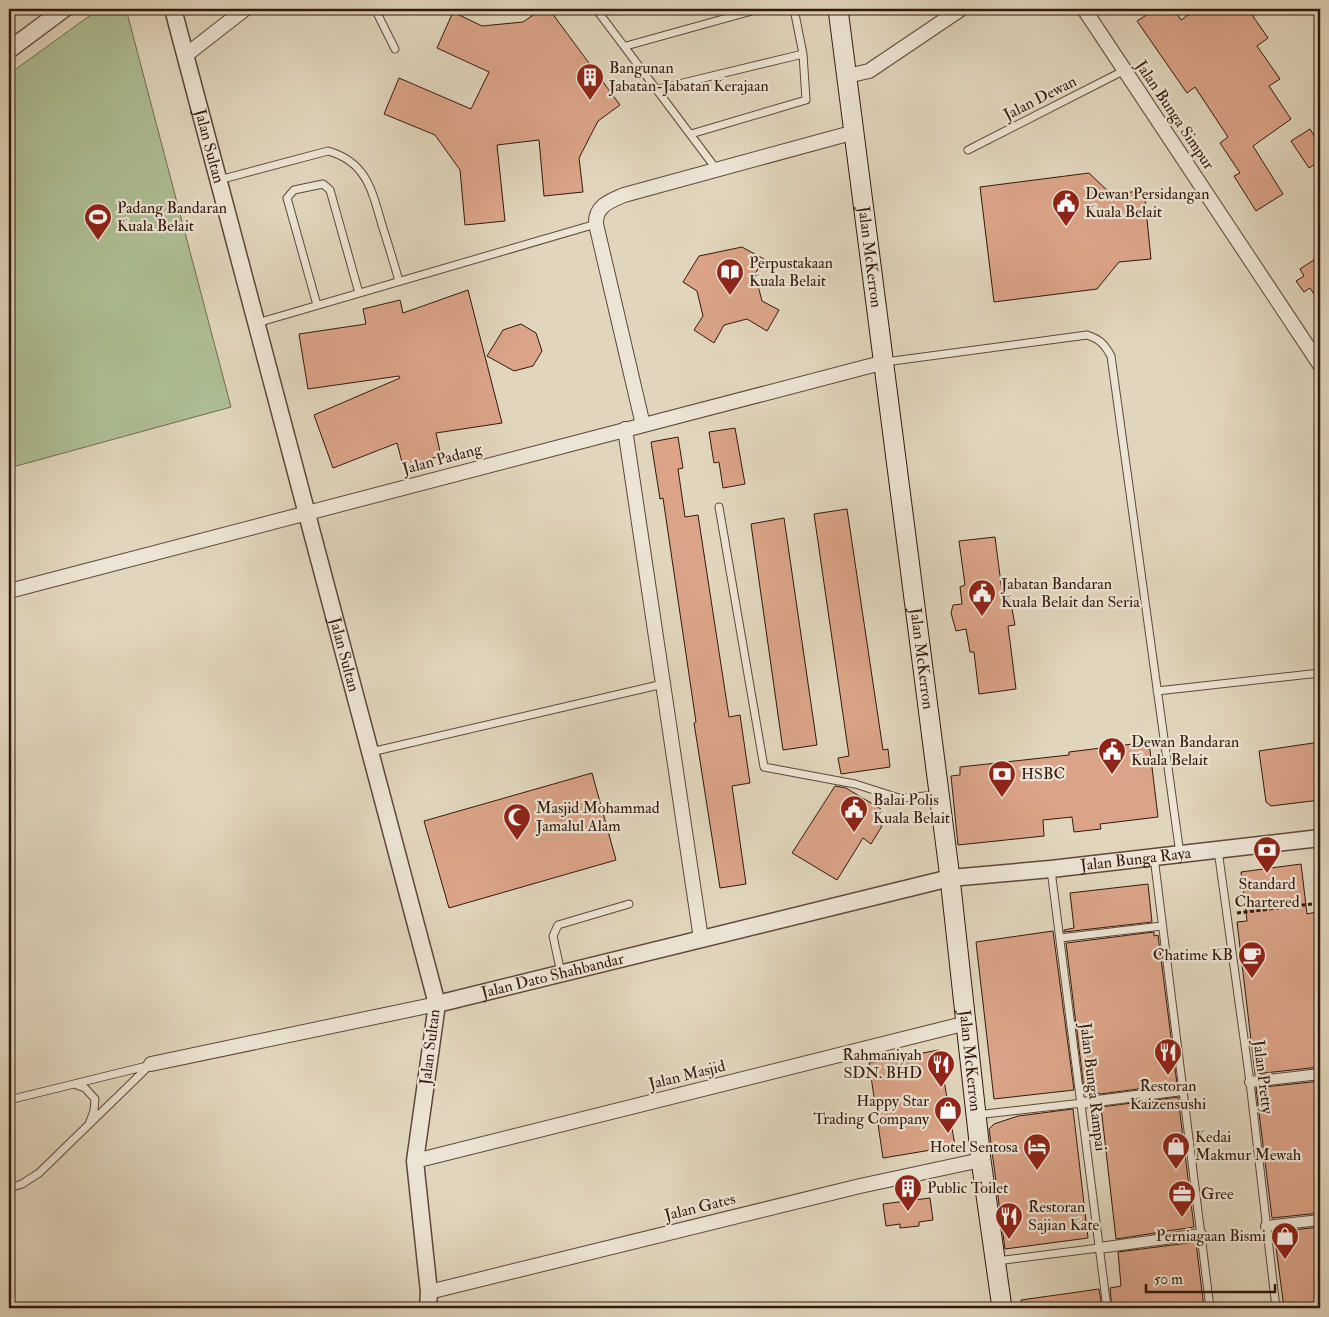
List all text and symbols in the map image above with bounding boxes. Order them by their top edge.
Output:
street label: Jalan Bunga Simpur [1130,56,1219,174]
place label: Bangunan Jabatan-Jabatan Kerajaan [608,58,769,97]
building icon: Bangunan Jabatan-Jabatan Kerajaan [575,62,605,101]
street label: Jalan Dewan [999,71,1080,126]
street label: Jalan Sultan [189,106,229,186]
place label: Dewan Persidangan Kuala Belait [1085,184,1209,222]
public building icon: Dewan Persidangan Kuala Belait [1051,188,1081,227]
place label: Padang Bandaran Kuala Belait [117,198,227,236]
sports icon: Padang Bandaran Kuala Belait [83,202,113,241]
street label: Jalan McKerron [852,204,886,309]
place label: Perpustakaan Kuala Belait [749,253,833,291]
library icon: Perpustakaan Kuala Belait [715,257,745,296]
street label: Jalan Padang [399,439,485,480]
place label: Jabatan Bandaran Kuala Belait dan Seria [1000,574,1140,612]
public building icon: Jabatan Bandaran Kuala Belait dan Seria [967,578,997,617]
street label: Jalan McKerron [904,606,938,711]
street label: Jalan Sultan [324,614,364,694]
place label: Dewan Bandaran Kuala Belait [1131,732,1239,770]
public building icon: Dewan Bandaran Kuala Belait [1097,736,1127,775]
bank icon: HSBC [987,759,1017,798]
place label: HSBC [1021,764,1065,784]
place label: Balai Polis Kuala Belait [873,790,950,828]
public building icon: Balai Polis Kuala Belait [839,794,869,833]
place label: Masjid Mohammad Jamalul Alam [535,798,660,837]
mosque icon: Masjid Mohammad Jamalul Alam [502,802,532,841]
bank icon: Standard Chartered [1252,835,1282,874]
street label: Jalan Bunga Raya [1078,843,1193,877]
place label: Standard Chartered [1235,874,1300,912]
cafe icon: Chatime KB [1237,940,1267,979]
place label: Chatime KB [1153,945,1233,965]
street label: Jalan Dato Shahbandar [478,948,626,1004]
street label: Jalan Sultan [415,1008,446,1087]
street label: Jalan McKerron [953,1008,986,1113]
street label: Jalan Bunga Rampai [1074,1021,1111,1152]
restaurant icon: Restoran Kaizensushi [1153,1037,1183,1076]
street label: Jalan Pretty [1247,1038,1278,1116]
place label: Rahmaniyah SDN. BHD [842,1045,923,1083]
restaurant icon: Rahmaniyah SDN. BHD [926,1049,956,1088]
street label: Jalan Masjid [646,1056,728,1095]
place label: Restoran Kaizensushi [1130,1076,1206,1114]
place label: Happy Star Trading Company [813,1091,930,1130]
shop icon: Happy Star Trading Company [933,1095,963,1134]
place label: Kedai Makmur Mewah [1195,1127,1302,1165]
shop icon: Kedai Makmur Mewah [1161,1131,1191,1170]
hotel icon: Hotel Sentosa [1022,1132,1052,1171]
place label: Hotel Sentosa [929,1137,1018,1157]
building icon: Public Toilet [893,1173,923,1212]
place label: Public Toilet [927,1178,1008,1198]
office icon: Gree [1167,1179,1197,1218]
place label: Gree [1201,1184,1234,1204]
street label: Jalan Gates [661,1189,738,1227]
place label: Restoran Sajian Kate [1028,1197,1100,1235]
restaurant icon: Restoran Sajian Kate [994,1201,1024,1240]
shop icon: Perniagaan Bismi [1270,1221,1300,1260]
place label: Perniagaan Bismi [1156,1226,1266,1246]
scale bar [1146,1262,1275,1294]
text: 50 m [1154,1270,1183,1289]

